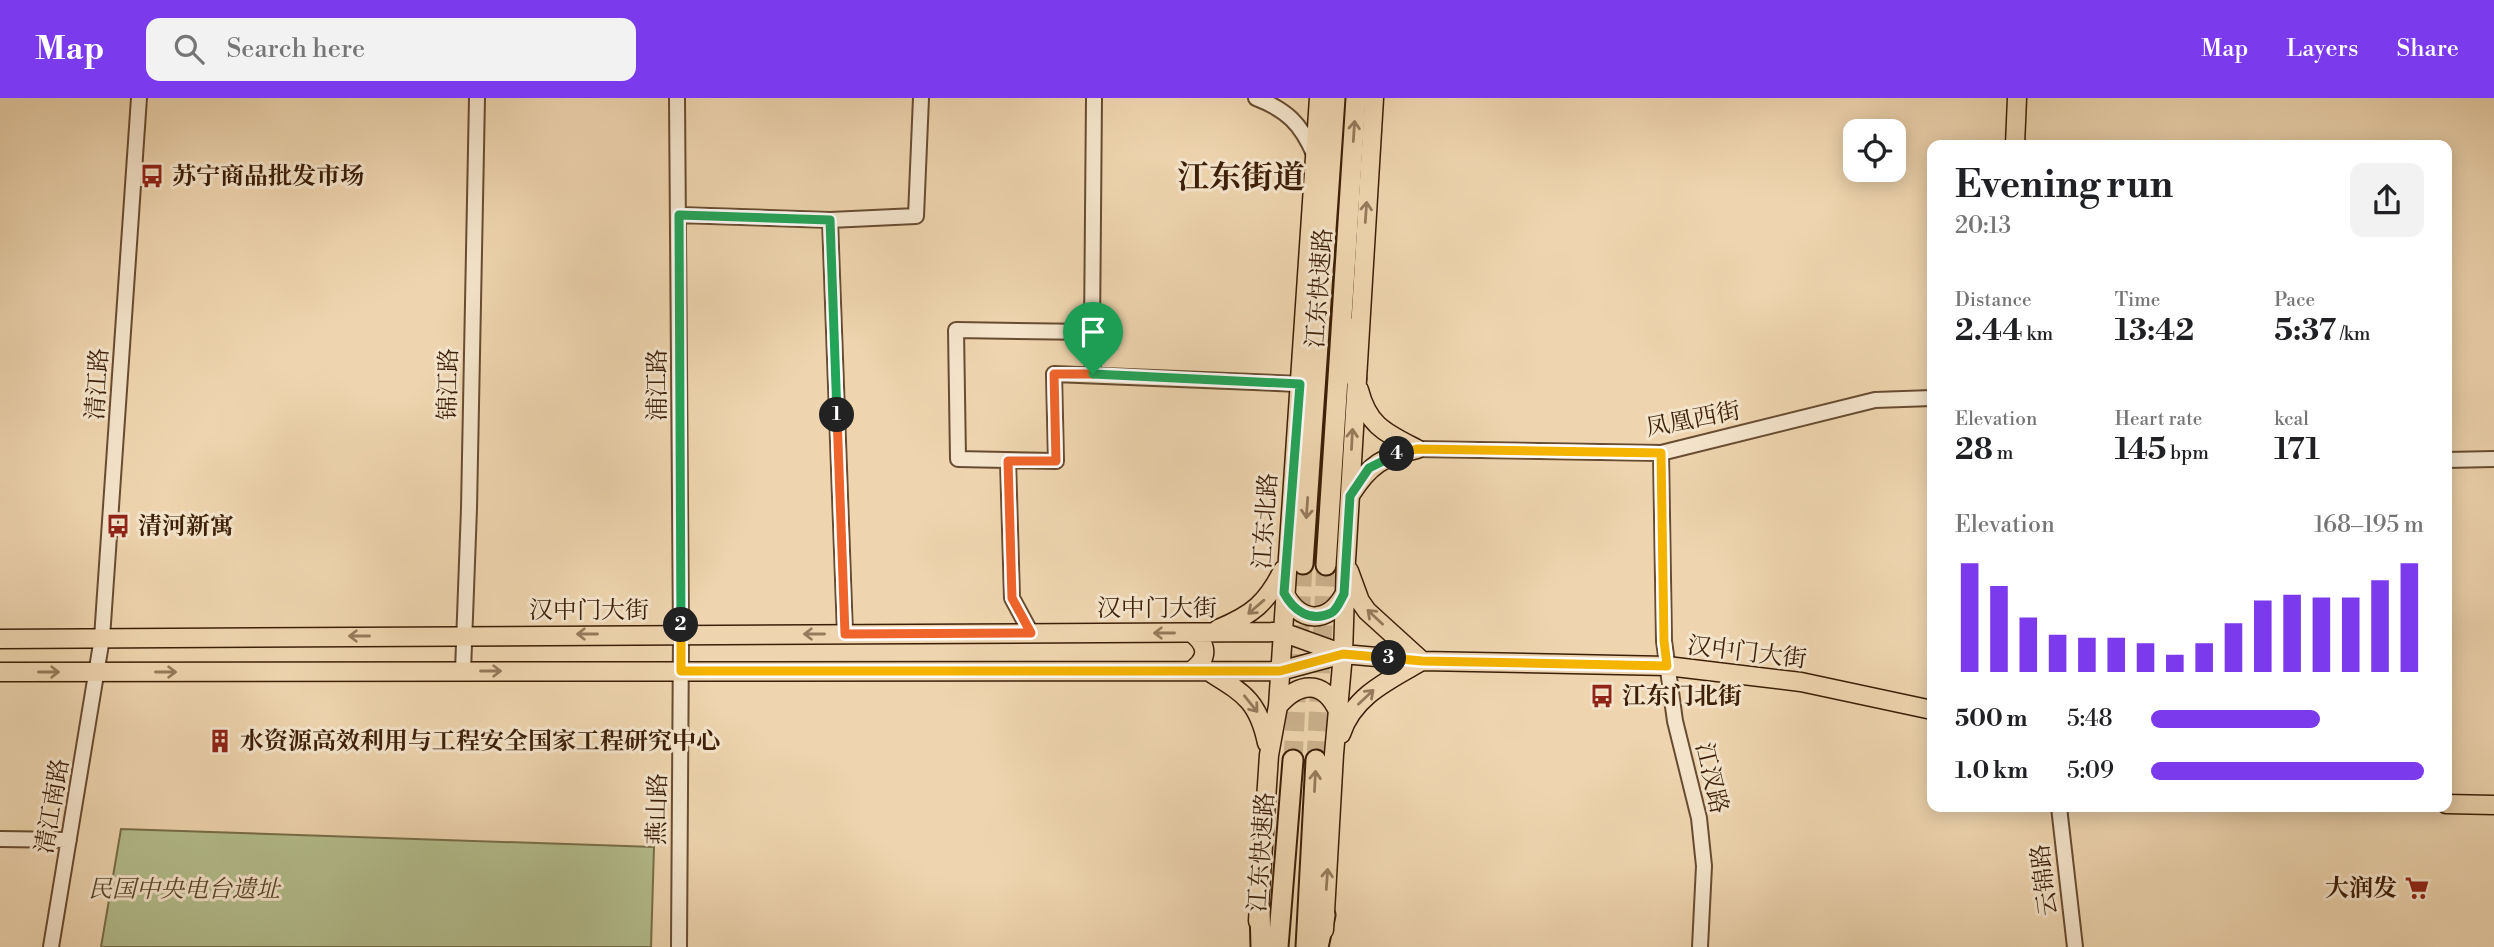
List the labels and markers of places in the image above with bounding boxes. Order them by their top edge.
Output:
bus stop icon: 苏宁商品批发市场 [138,162,166,190]
place label: 苏宁商品批发市场 [172,162,364,192]
pin [1063,302,1123,374]
pin: 1 [820,398,854,432]
pin: 4 [1380,436,1414,472]
bus stop icon: 清河新寓 [104,512,132,540]
place label: 清河新寓 [138,512,234,542]
pin: 2 [664,608,698,642]
pin: 3 [1372,640,1406,676]
bus stop icon: 江东门北街 [1588,682,1616,710]
place label: 江东门北街 [1622,682,1742,712]
building icon: 水资源高效利用与工程安全国家工程研究中心 [206,727,234,755]
place label: 水资源高效利用与工程安全国家工程研究中心 [240,727,720,757]
place label: 大润发 [2325,874,2397,904]
supermarket icon: 大润发 [2403,874,2431,902]

